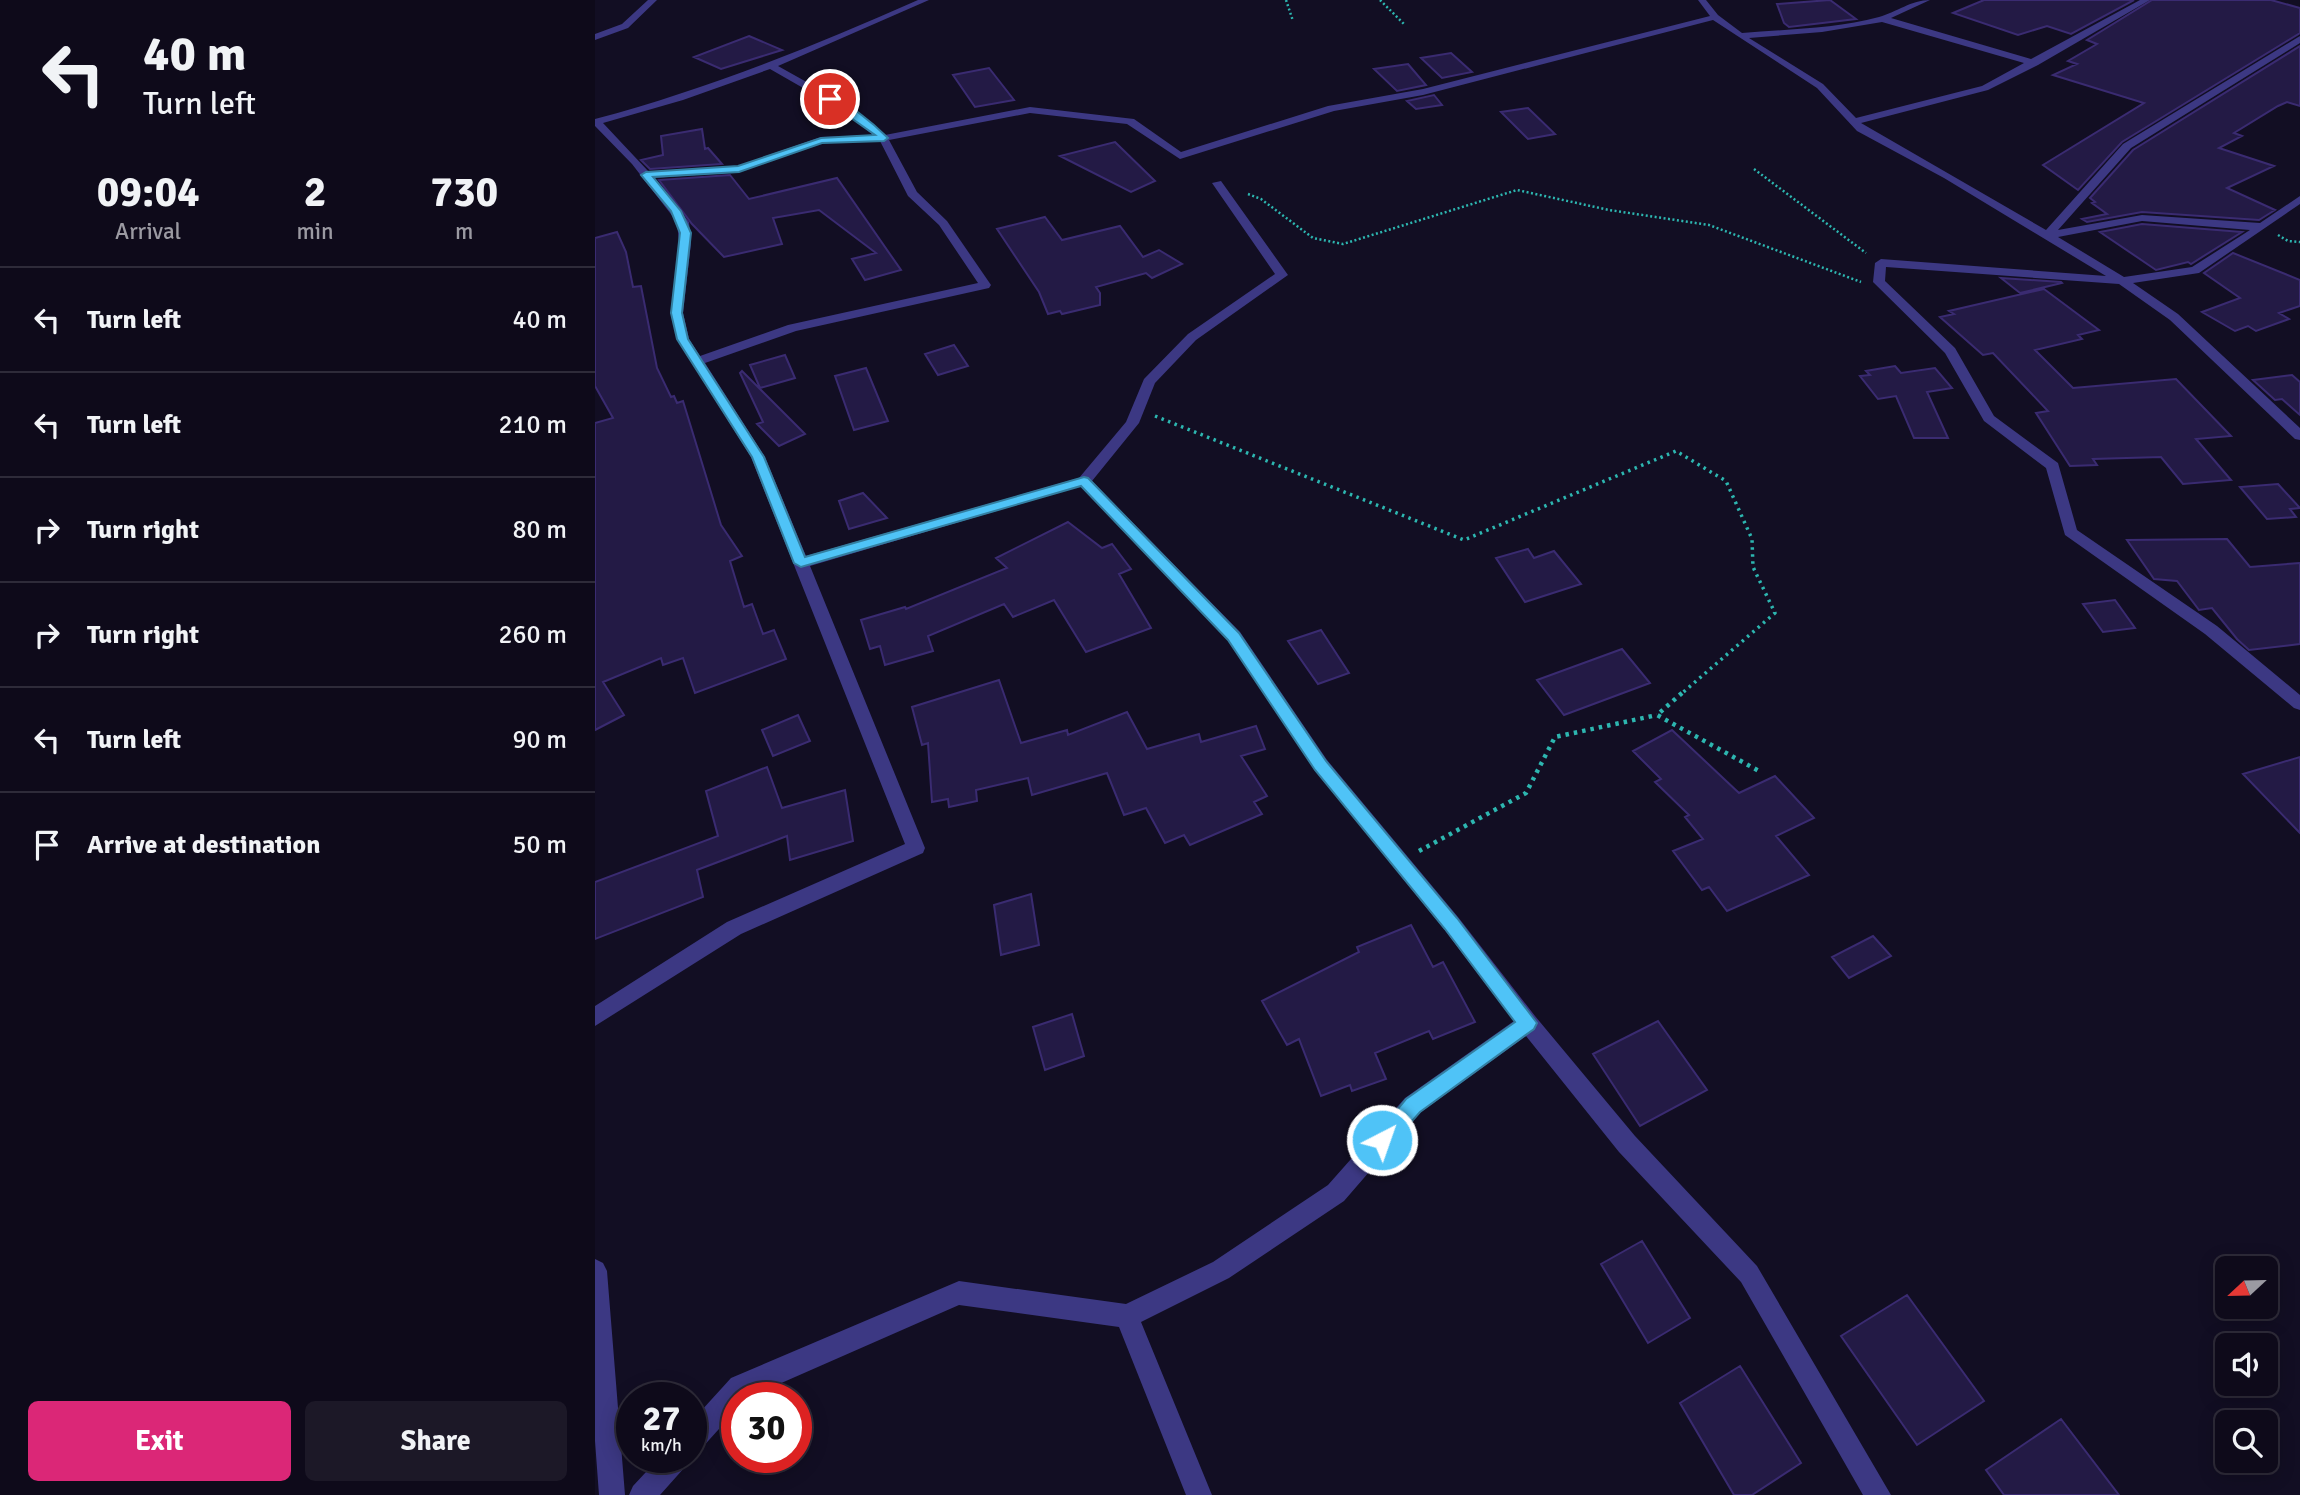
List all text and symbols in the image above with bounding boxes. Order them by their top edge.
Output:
text: 40 m [143,24,246,84]
icon: left [28,28,119,119]
pin [800,69,860,129]
icon: arrive [811,80,849,118]
text: Turn left [143,84,256,123]
text: 09:04 [97,167,200,218]
text: 2 [304,167,326,218]
text: 730 [430,167,498,218]
text: Arrival [115,217,181,246]
text: min [296,217,334,246]
text: m [455,217,473,246]
icon: left [28,301,66,339]
text: Turn left [87,304,181,336]
text: 40 m [512,304,567,336]
icon: left [28,406,66,444]
text: Turn left [87,409,181,441]
text: 210 m [498,409,567,441]
icon: right [28,511,66,549]
text: Turn right [87,514,199,546]
text: 80 m [512,514,567,546]
icon: right [28,616,66,654]
text: Turn right [87,619,199,651]
text: 260 m [498,619,567,651]
icon: left [28,721,66,759]
text: Turn left [87,724,181,756]
text: 90 m [512,724,567,756]
icon: arrive [28,826,66,864]
text: Arrive at destination [87,829,320,861]
text: 50 m [512,829,567,861]
position arrow [1345,1103,1419,1177]
north arrow [2215,1256,2279,1320]
map controls [2215,1256,2278,1473]
button: sound [2215,1333,2278,1396]
speed limit sign: 30 [721,1382,812,1473]
text: 27 [643,1397,680,1440]
button: Exit [28,1401,291,1481]
button: Share [305,1401,567,1481]
button: search [2215,1410,2278,1473]
text: km/h [641,1434,682,1456]

